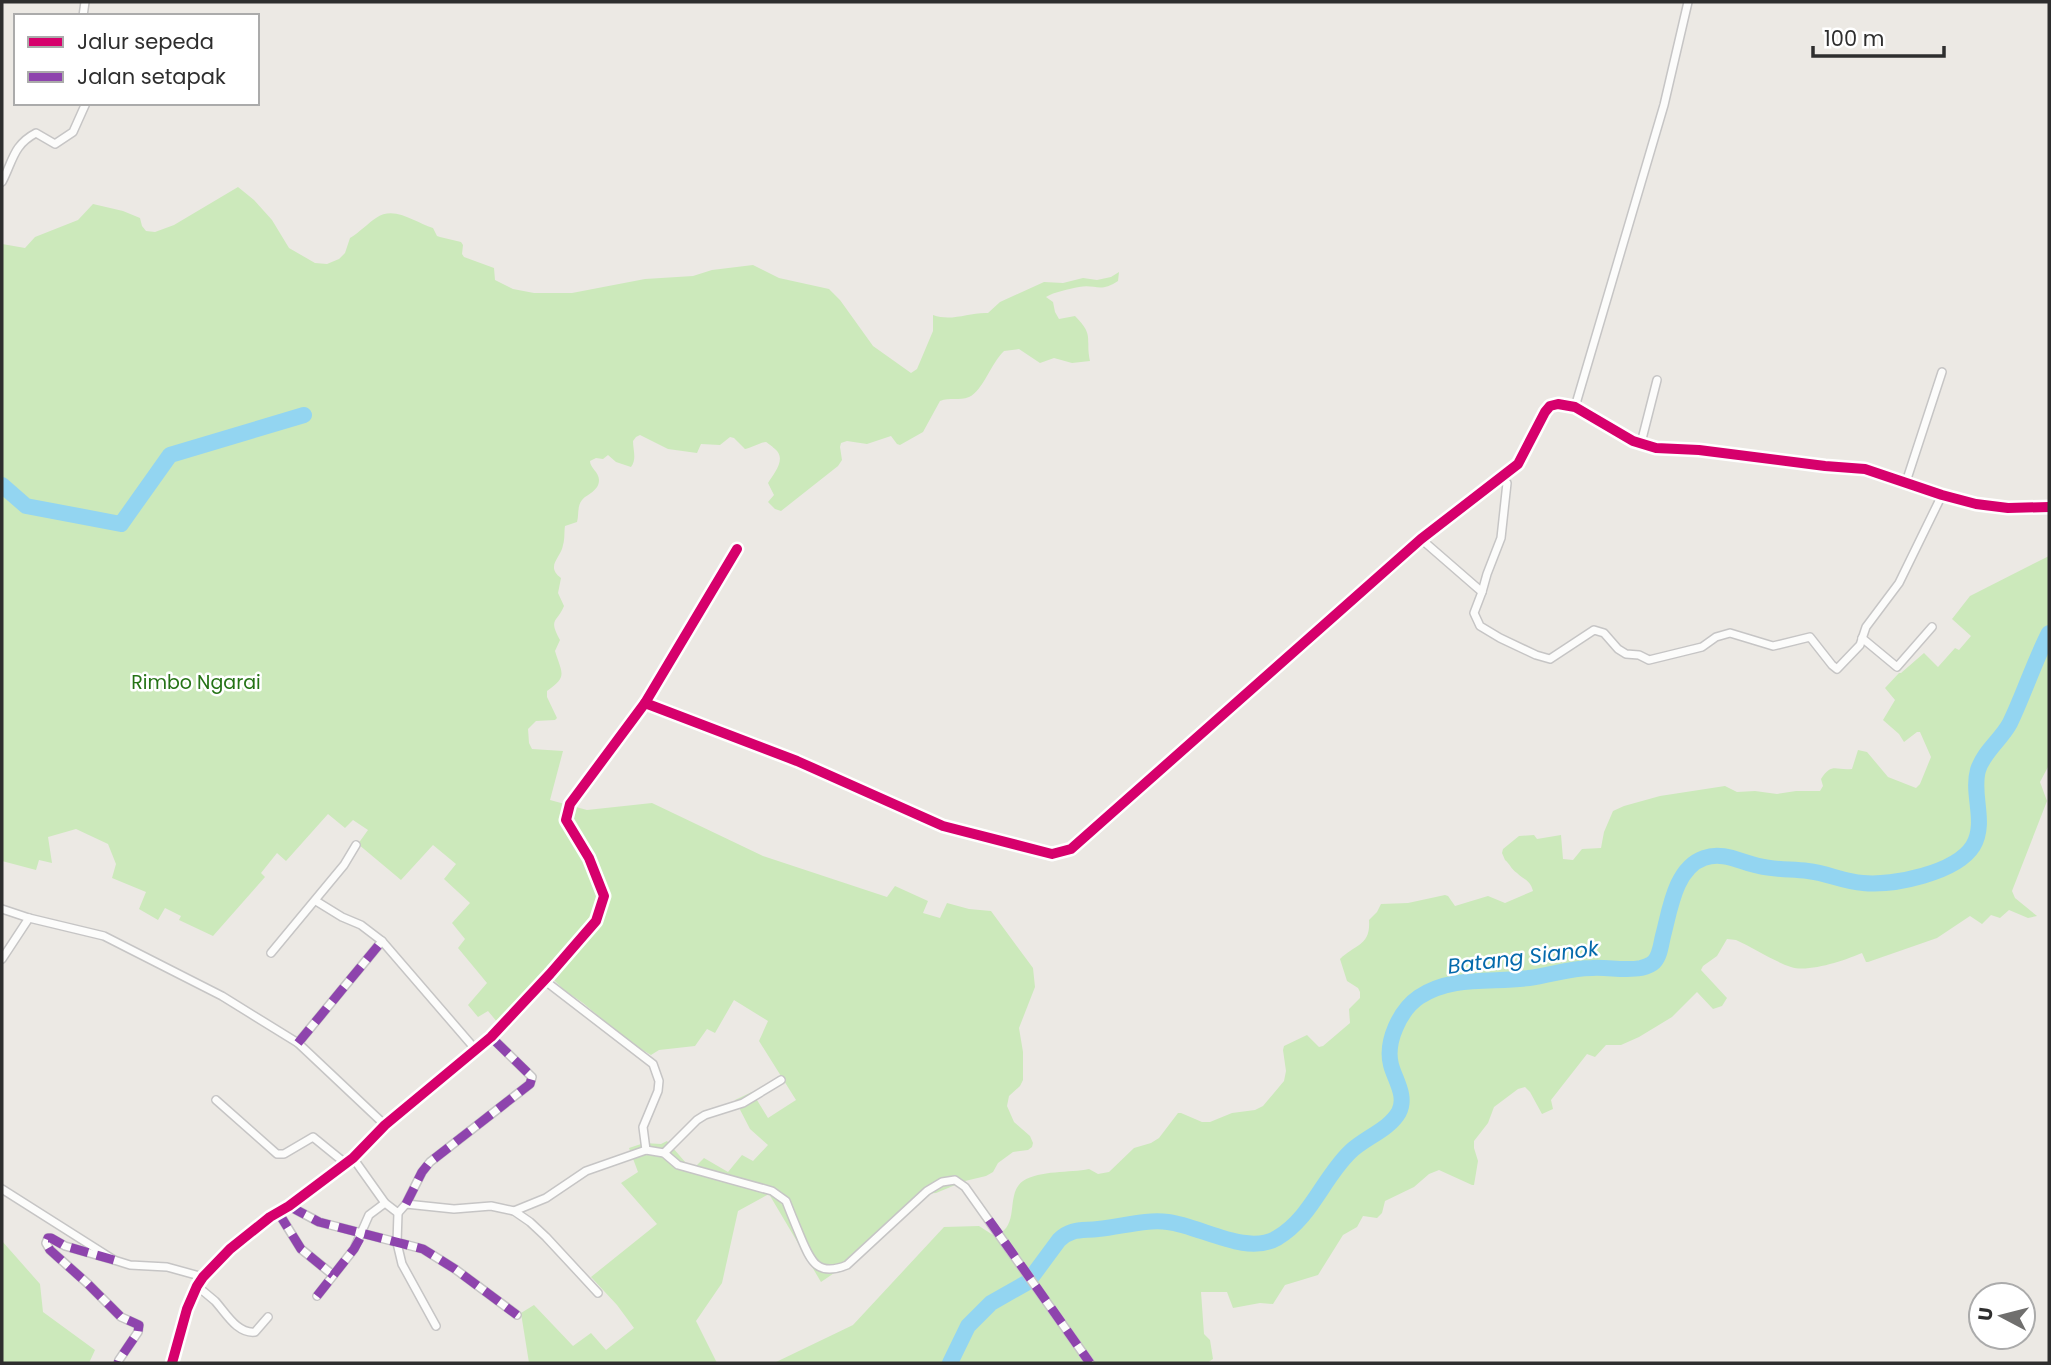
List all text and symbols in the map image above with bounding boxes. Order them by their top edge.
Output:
legend [14,14,259,105]
scale bar [1813,14,1944,58]
text: 100 m [1824,24,1884,53]
text: Jalur sepeda [77,27,214,56]
text: Jalan setapak [77,62,226,91]
park label: Rimbo Ngarai [131,669,261,696]
water label: Batang Sianok [1446,933,1601,981]
north arrow [1967,1281,2037,1351]
text: U [1971,1306,2000,1322]

